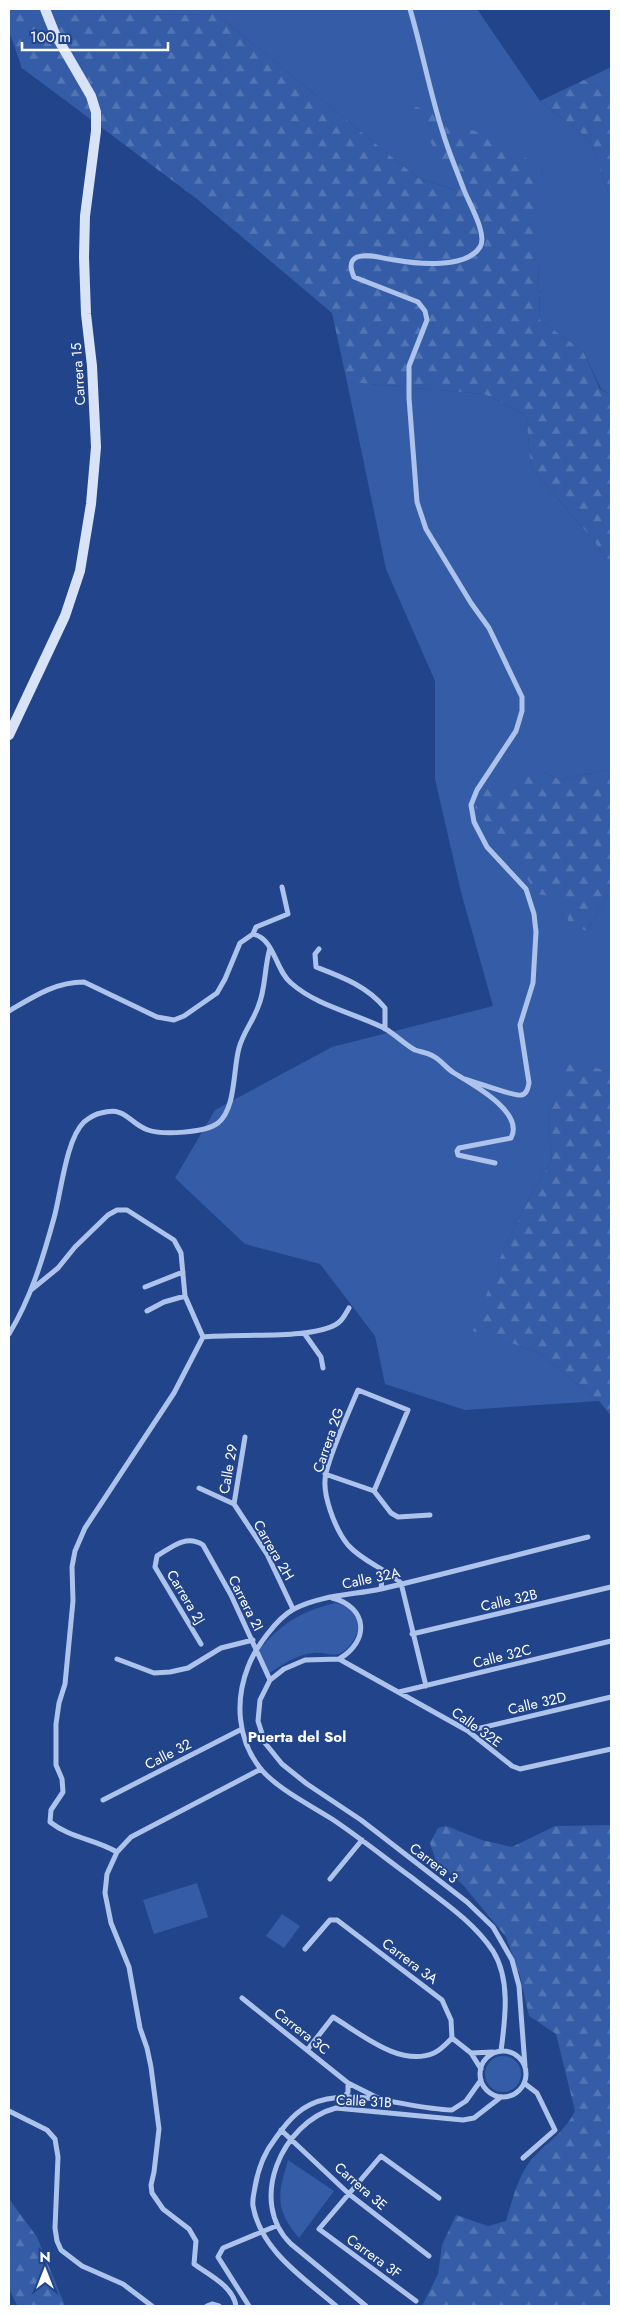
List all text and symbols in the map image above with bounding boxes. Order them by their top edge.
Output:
scale bar [22,20,169,52]
text: 100 m [30,26,71,48]
street label: Carrera 15 [66,342,90,406]
street label: Carrera 2G [308,1405,348,1475]
street label: Calle 29 [214,1443,242,1495]
street label: Carrera 2H [249,1516,299,1584]
street label: Calle 32A [340,1562,403,1594]
street label: Carrera 2J [162,1566,210,1628]
street label: Carrera 2I [223,1572,269,1634]
street label: Calle 32B [479,1584,539,1616]
street label: Calle 32C [471,1639,533,1673]
street label: Calle 32D [506,1687,568,1719]
street label: Calle 32E [448,1702,506,1752]
district label: Puerta del Sol [248,1726,346,1748]
street label: Calle 32 [141,1734,195,1774]
street label: Carrera 3 [405,1838,463,1888]
street label: Carrera 3A [378,1933,443,1989]
street label: Carrera 3C [270,2003,334,2059]
street label: Calle 31B [336,2090,393,2112]
street label: Carrera 3E [330,2157,392,2215]
street label: Carrera 3F [343,2229,405,2283]
north arrow [20,2245,70,2295]
text: N [39,2247,51,2267]

